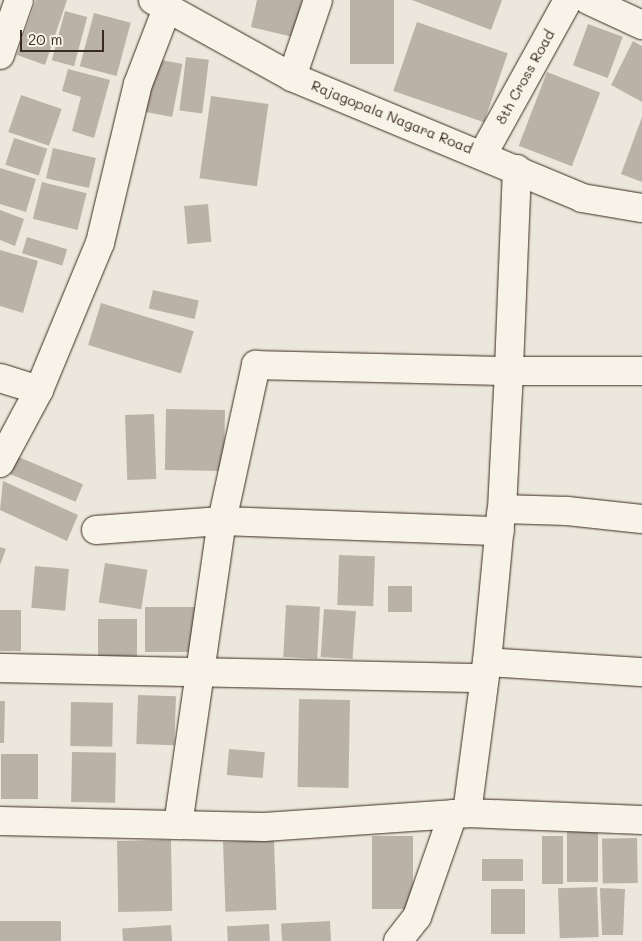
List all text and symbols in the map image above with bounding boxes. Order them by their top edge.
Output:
scale bar [22,20,106,52]
street label: 8th Cross Road [492,27,558,127]
text: 20 m [28,29,62,49]
street label: Rajagopala Nagara Road [309,77,475,157]

